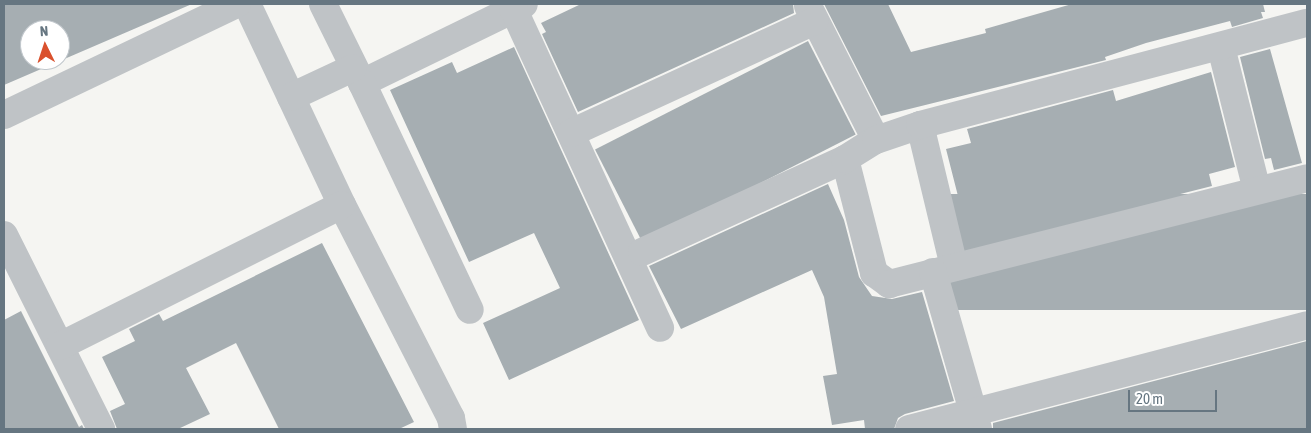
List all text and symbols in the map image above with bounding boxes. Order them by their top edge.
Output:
north arrow [20,20,70,70]
text: N [39,23,49,39]
scale bar [1131,380,1220,412]
text: 20 m [1136,390,1163,407]

